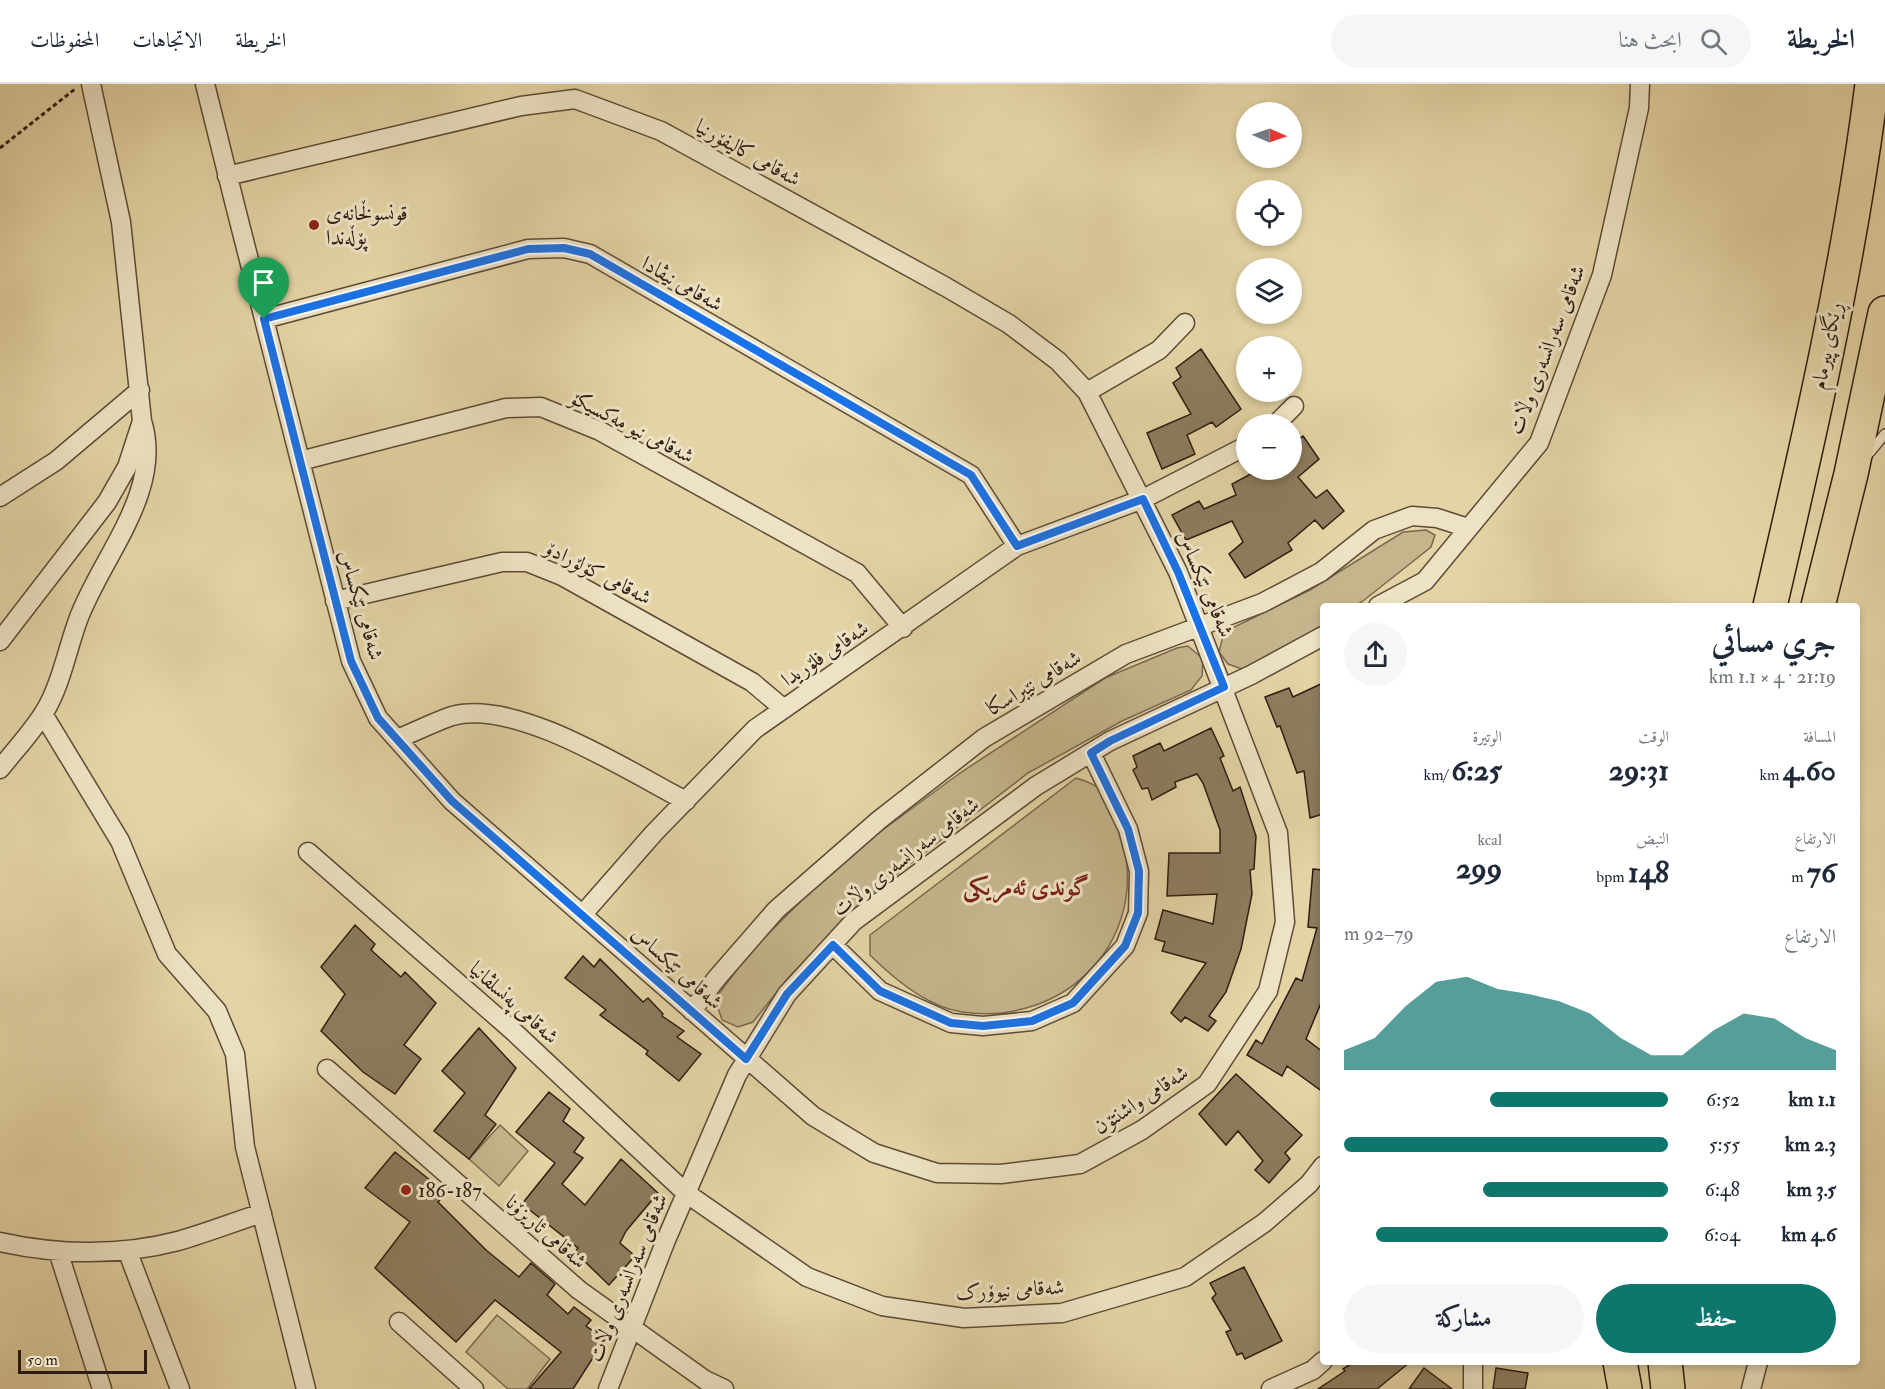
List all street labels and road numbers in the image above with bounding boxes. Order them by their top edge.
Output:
street label: شەقامی کالیفۆرنیا [691,113,805,193]
street label: شەقامی نیڤادا [637,250,727,318]
street label: شەقامی سەرانسەری وڵات [1502,261,1592,439]
street label: ڕێگای پیرمام [1805,300,1853,393]
street label: شەقامی نیو مەکسیکۆ [564,383,699,470]
street label: شەقامی تێکساس [1170,526,1240,642]
street label: شەقامی کۆلۆرادۆ [538,534,656,611]
street label: شەقامی تێکساس [332,547,390,663]
street label: شەقامی فلۆریدا [776,615,874,693]
street label: شەقامی نێبراسکا [982,644,1086,722]
street label: شەقامی سەرانسەری وڵات [827,791,985,923]
street label: شەقامی تێکساس [626,920,728,1016]
street label: شەقامی پەنسلڤانیا [463,956,564,1051]
street label: شەقامی واشنتۆن [1088,1059,1194,1141]
street label: شەقامی ئاریزۆنا [500,1189,592,1275]
street label: شەقامی سەرانسەری وڵات [582,1190,674,1366]
street label: شەقامی نیوۆرک [955,1274,1065,1306]

